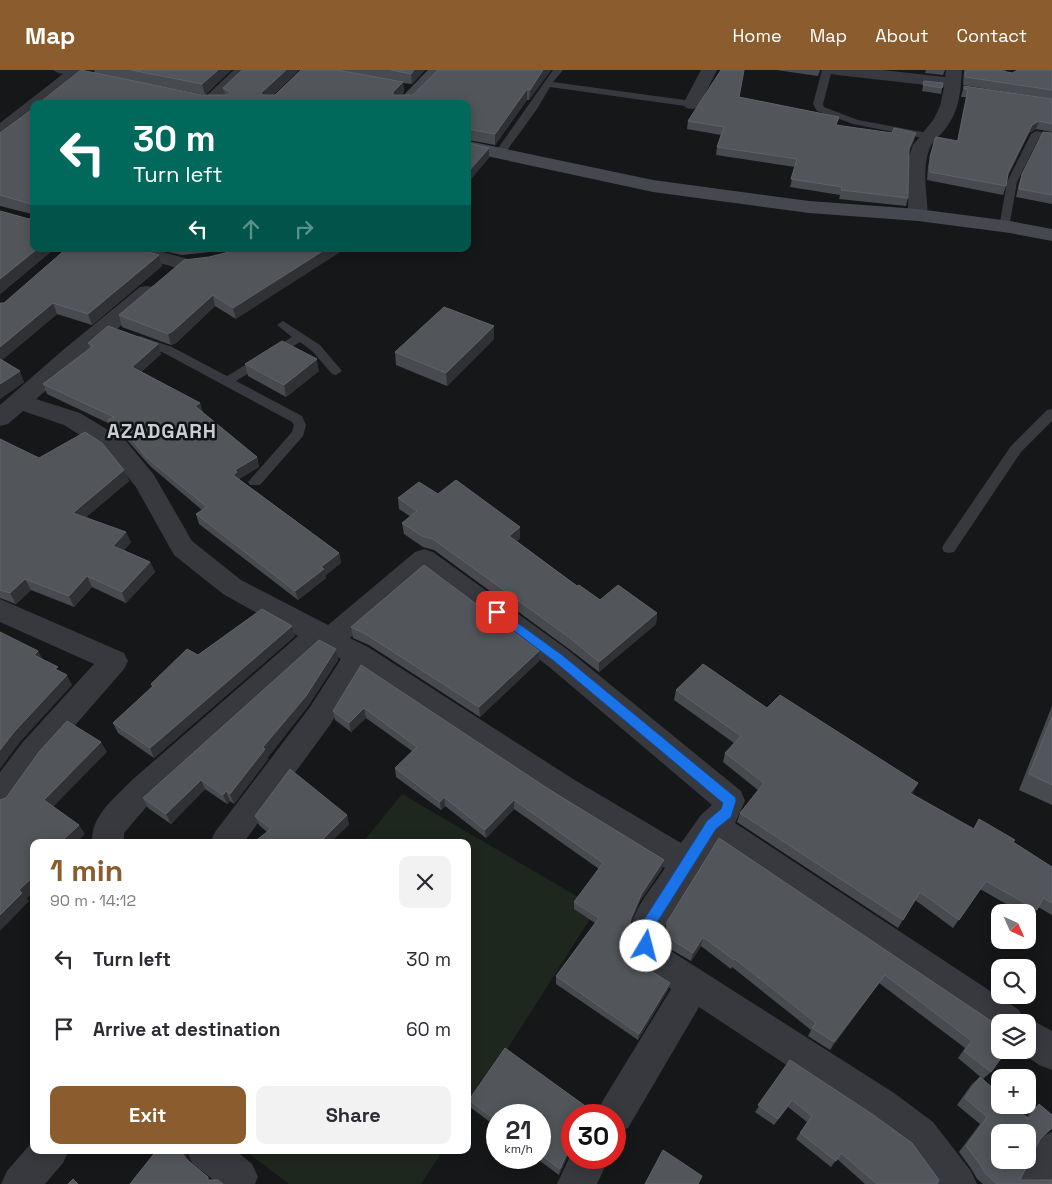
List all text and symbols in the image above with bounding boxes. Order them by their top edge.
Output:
text: Map [25,20,75,51]
text: Home [733,24,782,47]
text: Map [810,24,847,47]
text: About [875,24,929,47]
text: Contact [957,24,1027,47]
text: 30 m [133,117,216,161]
icon: left [50,120,115,185]
text: Turn left [133,160,223,188]
icon: left [184,215,212,243]
icon: ahead [237,215,265,243]
icon: right [290,215,318,243]
district label: AZADGARH [107,418,217,444]
pin [476,591,518,633]
icon: arrive [483,598,511,626]
text: 1 min [50,851,123,890]
button: close [399,856,451,908]
text: 90 m · 14:12 [50,890,136,911]
north arrow [991,904,1036,949]
map controls [991,904,1036,1169]
position arrow [619,919,671,971]
icon: left [50,945,78,973]
text: Turn left [93,947,171,972]
text: 30 m [406,947,451,972]
button: search [991,959,1036,1004]
button: layers [991,1014,1036,1059]
icon: arrive [50,1015,78,1043]
text: Arrive at destination [93,1017,281,1042]
text: 60 m [406,1017,451,1042]
button: + [991,1069,1036,1114]
button: Exit [50,1086,246,1144]
button: Share [256,1086,451,1144]
speed limit sign: 30 [561,1104,626,1169]
text: 21 [505,1114,532,1146]
button: − [991,1124,1036,1169]
text: km/h [504,1141,533,1157]

